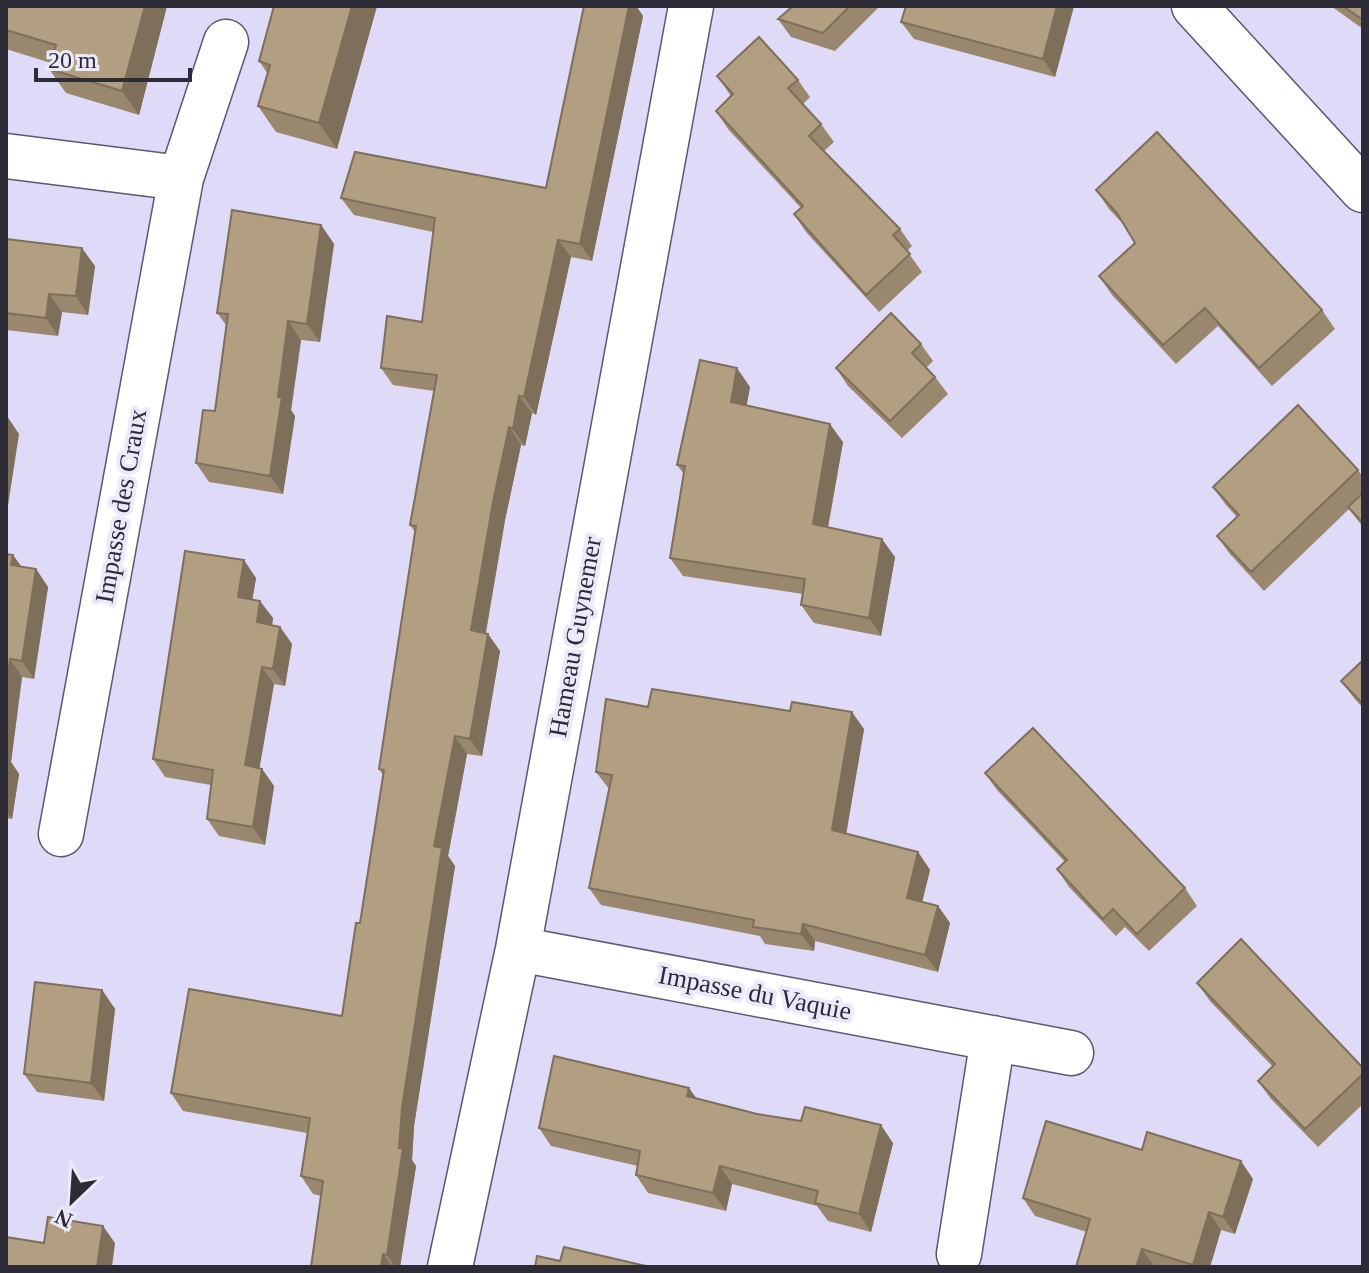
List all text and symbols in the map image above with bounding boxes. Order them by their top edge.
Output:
scale bar [36,32,190,82]
text: 20 m [48,47,97,73]
street label: Impasse des Craux [90,407,152,605]
street label: Hameau Guynemer [543,534,607,739]
street label: Impasse du Vaquie [656,960,854,1026]
north arrow [32,1161,112,1241]
text: N [51,1204,76,1233]

